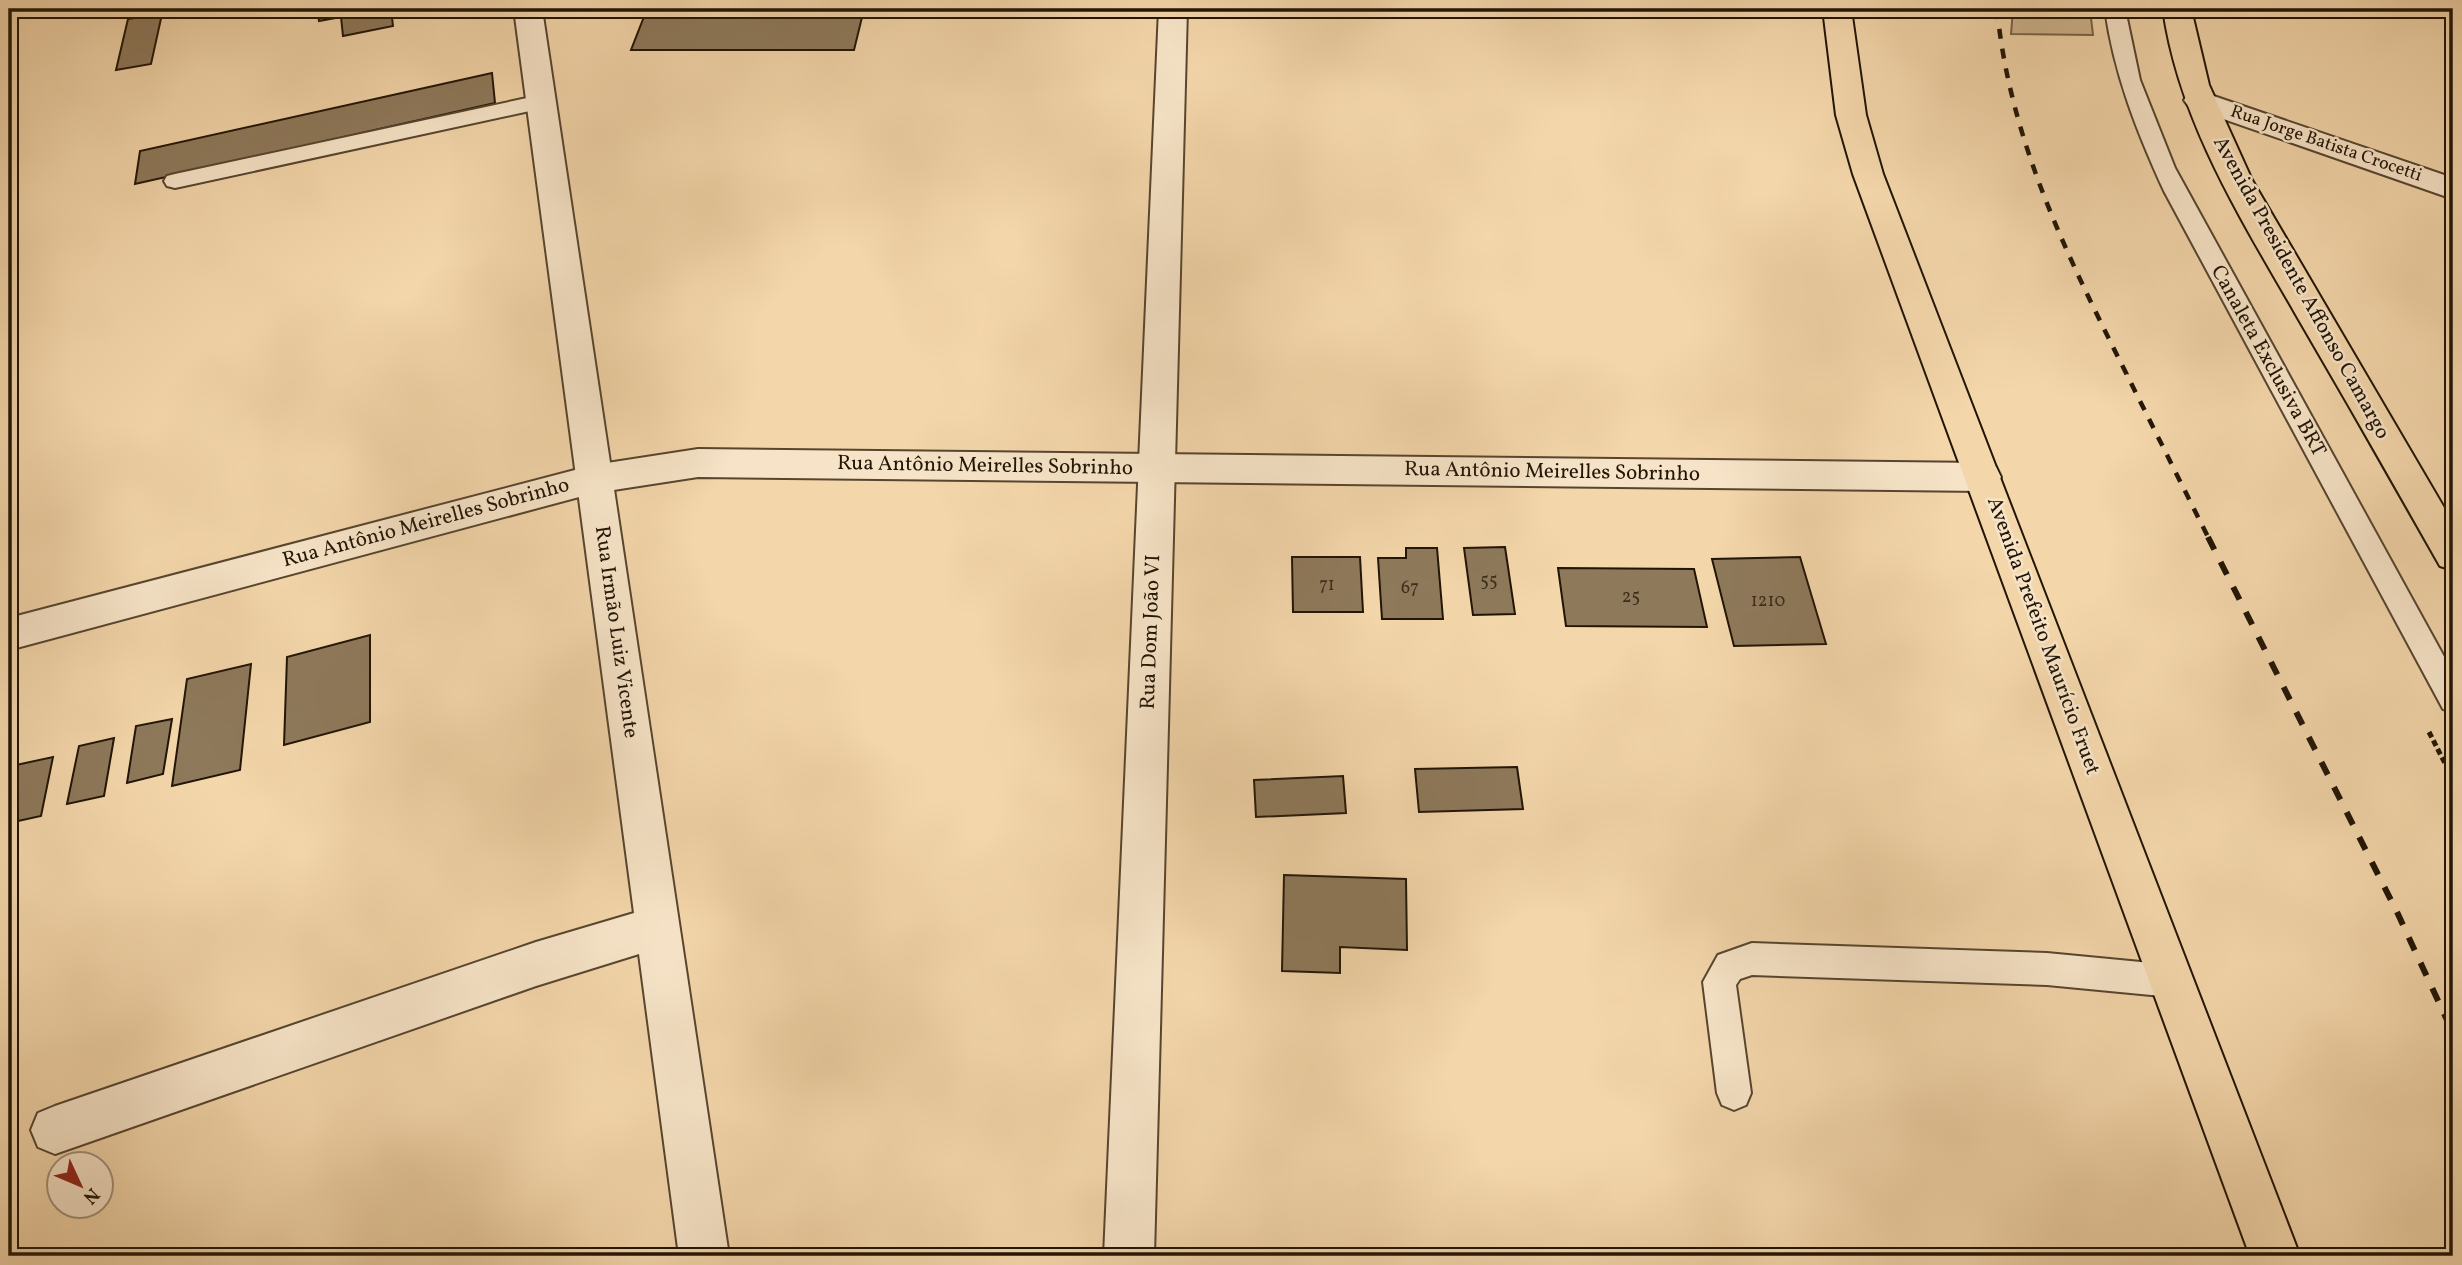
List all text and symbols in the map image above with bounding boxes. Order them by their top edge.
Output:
street label: Rua Jorge Batista Crocetti [2227,99,2425,189]
street label: Avenida Presidente Affonso Camargo [2205,131,2397,445]
street label: Canaleta Exclusiva BRT [2203,260,2333,462]
street label: Rua Antônio Meirelles Sobrinho [837,449,1133,483]
street label: Rua Antônio Meirelles Sobrinho [1404,455,1700,489]
street label: Rua Antônio Meirelles Sobrinho [279,471,573,575]
street label: Avenida Prefeito Maurício Fruet [1979,493,2107,779]
street label: Rua Irmão Luiz Vicente [587,524,645,740]
street label: Rua Dom João VI [1134,554,1168,710]
house number: 55 [1480,569,1498,594]
house number: 71 [1319,573,1335,598]
house number: 67 [1401,576,1419,601]
house number: 25 [1622,585,1640,610]
house number: 1210 [1751,589,1785,614]
north arrow [46,1150,116,1220]
text: N [77,1181,105,1210]

